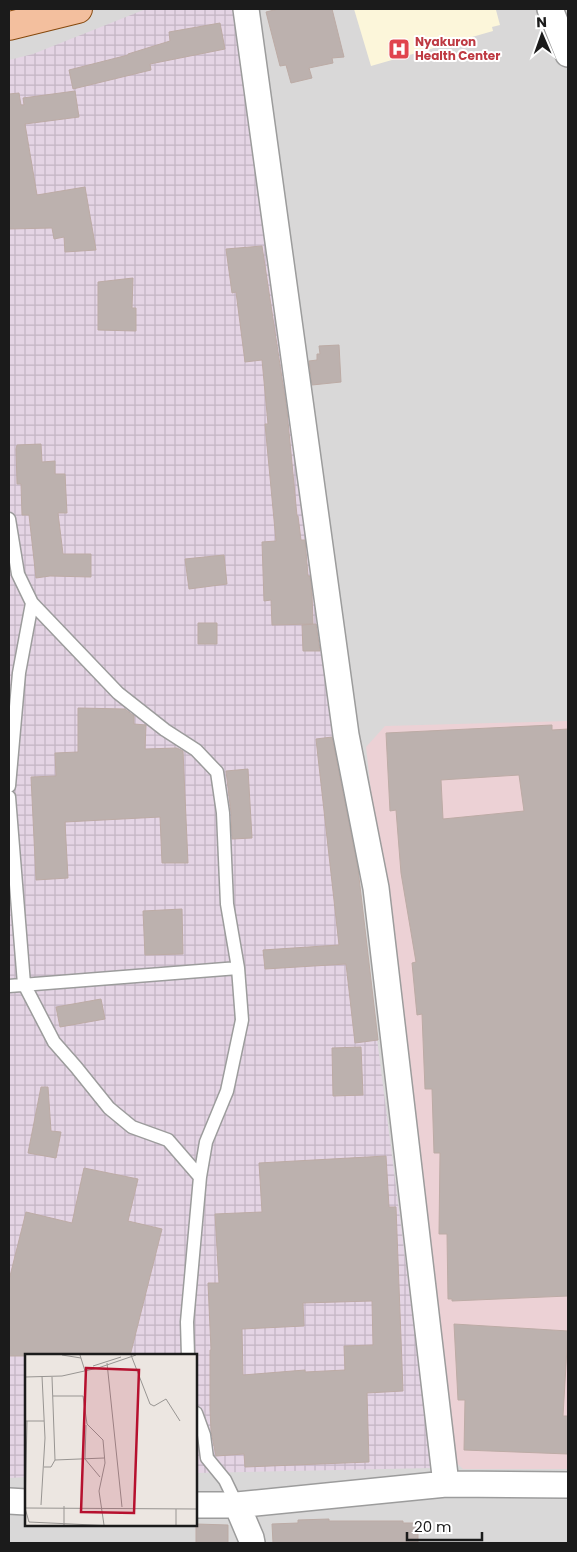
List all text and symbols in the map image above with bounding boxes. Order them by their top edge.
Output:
north arrow [517,10,567,60]
text: N [536,12,547,32]
place label: Nyakuron Health Center [415,33,500,64]
hospital icon: Nyakuron Health Center [387,37,411,61]
inset map [25,1354,198,1527]
scale bar [407,1510,482,1542]
text: 20 m [414,1516,452,1537]

